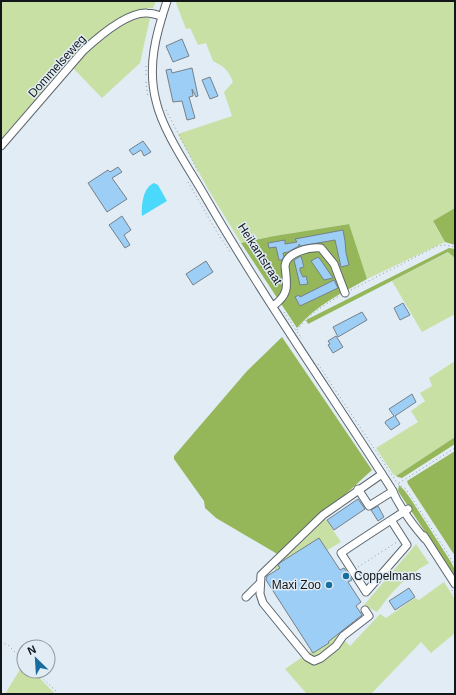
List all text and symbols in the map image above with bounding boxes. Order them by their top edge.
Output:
street label: Dommelseweg [25,32,89,100]
street label: Heikantstraat [235,221,285,288]
place label: Coppelmans [354,569,421,583]
marker: Coppelmans [341,571,351,581]
place label: Maxi Zoo [272,578,321,592]
marker: Maxi Zoo [324,580,334,590]
north arrow [16,639,56,679]
text: N [26,643,38,657]

